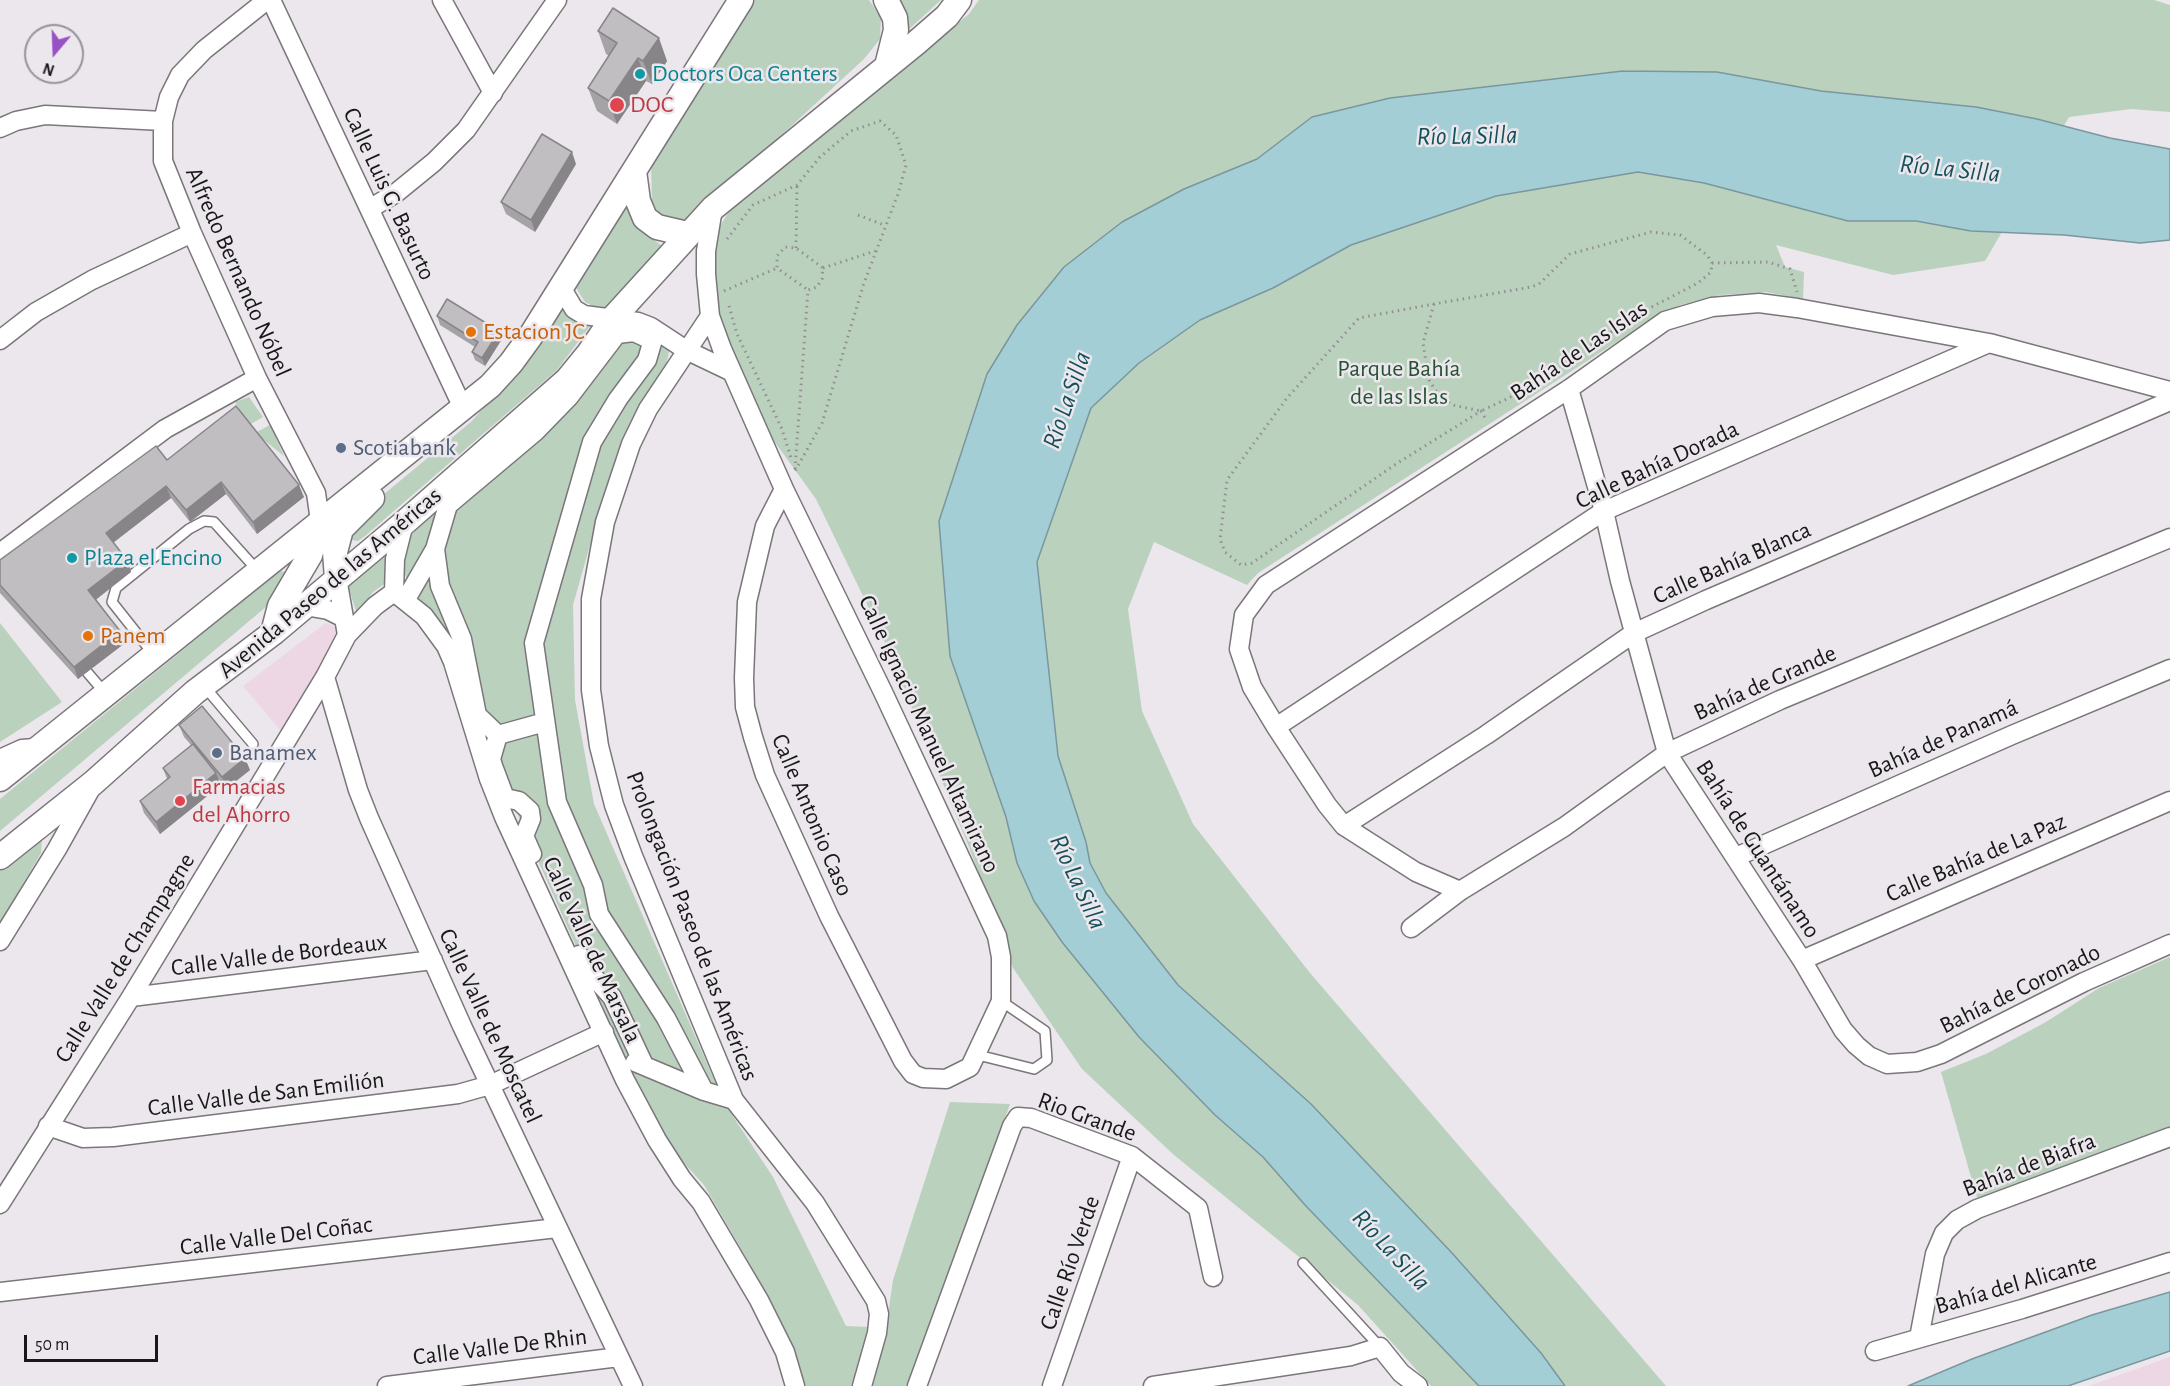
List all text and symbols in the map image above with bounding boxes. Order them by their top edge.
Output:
north arrow [24,24,84,84]
text: N [41,60,57,79]
place label: Doctors Oca Centers [652,60,838,88]
marker: Doctors Oca Centers [633,67,647,81]
place label: DOC [630,91,673,119]
marker: DOC [608,96,626,114]
street label: Calle Luis G. Basurto [336,103,442,285]
water label: Río La Silla [1416,120,1518,152]
water label: Río La Silla [1898,148,2002,190]
street label: Alfredo Bernando Nóbel [179,163,297,381]
street label: Bahía de Las Islas [1505,294,1653,408]
place label: Estacion JC [483,318,585,346]
marker: Estacion JC [464,325,478,339]
water label: Río La Silla [1036,347,1098,453]
park label: Parque Bahía de las Islas [1337,355,1461,411]
street label: Calle Bahía Dorada [1571,415,1743,515]
place label: Scotiabank [353,434,456,462]
marker: Scotiabank [334,441,348,455]
street label: Avenida Paseo de las Américas [213,481,447,685]
street label: Calle Bahía Blanca [1649,515,1815,611]
place label: Plaza el Encino [84,544,222,572]
marker: Plaza el Encino [65,551,79,565]
street label: Calle Ignacio Manuel Altamirano [852,591,1006,877]
place label: Panem [100,622,165,650]
marker: Panem [81,629,95,643]
street label: Bahía de Grande [1689,639,1841,727]
street label: Bahía de Panamá [1864,693,2022,785]
street label: Calle Antonio Caso [765,730,859,900]
place label: Banamex [229,739,317,767]
marker: Banamex [210,746,224,760]
street label: Bahía de Guantánamo [1690,754,1826,944]
street label: Prolongación Paseo de las Américas [620,767,764,1085]
place label: Farmacias del Ahorro [192,773,291,829]
marker: Farmacias del Ahorro [173,794,187,808]
street label: Calle Bahía de La Paz [1882,807,2070,909]
water label: Río La Silla [1043,830,1113,934]
street label: Calle Valle de Champagne [49,848,201,1068]
street label: Calle Valle de Marsala [536,852,648,1048]
street label: Calle Valle de Moscatel [432,924,548,1128]
street label: Calle Valle de Bordeaux [169,927,389,983]
street label: Bahía de Coronado [1935,938,2105,1040]
street label: Calle Valle de San Emilión [146,1065,386,1123]
street label: Rio Grande [1034,1086,1140,1148]
street label: Bahía de Biafra [1958,1126,2100,1204]
street label: Calle Río Verde [1034,1192,1106,1334]
water label: Río La Silla [1345,1202,1437,1298]
street label: Calle Valle Del Coñac [178,1210,374,1262]
street label: Bahía del Alicante [1932,1247,2100,1321]
street label: Calle Valle De Rhin [411,1322,589,1372]
scale bar [27,1323,160,1361]
text: 50 m [35,1336,69,1354]

